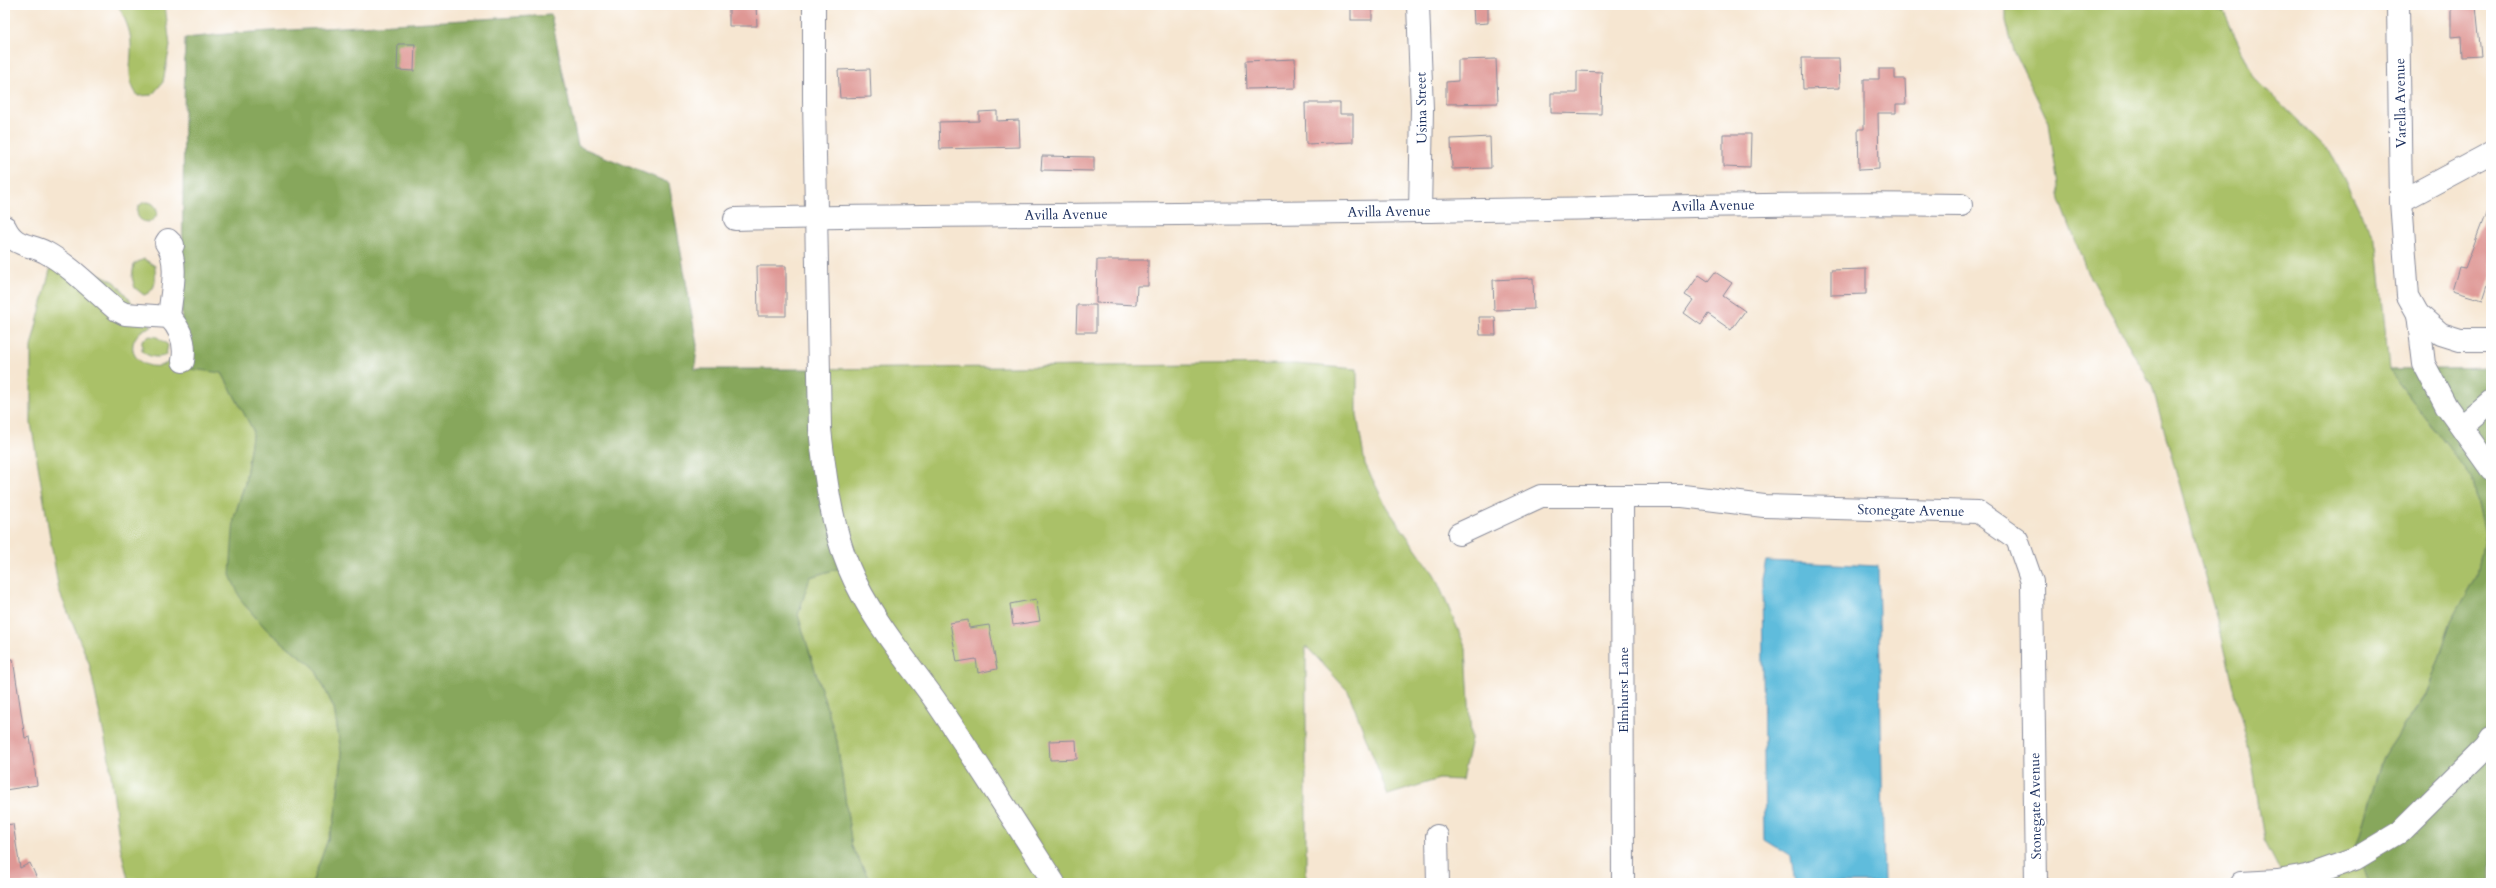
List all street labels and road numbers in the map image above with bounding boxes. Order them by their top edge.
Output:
street label: Varella Avenue [2390,58,2411,148]
street label: Usina Street [1411,72,1432,144]
street label: Avilla Avenue [1671,195,1755,216]
street label: Avilla Avenue [1347,201,1431,222]
street label: Avilla Avenue [1024,204,1108,225]
street label: Stonegate Avenue [1857,500,1965,521]
street label: Elmhurst Lane [1614,647,1633,733]
street label: Stonegate Avenue [2025,752,2046,860]

